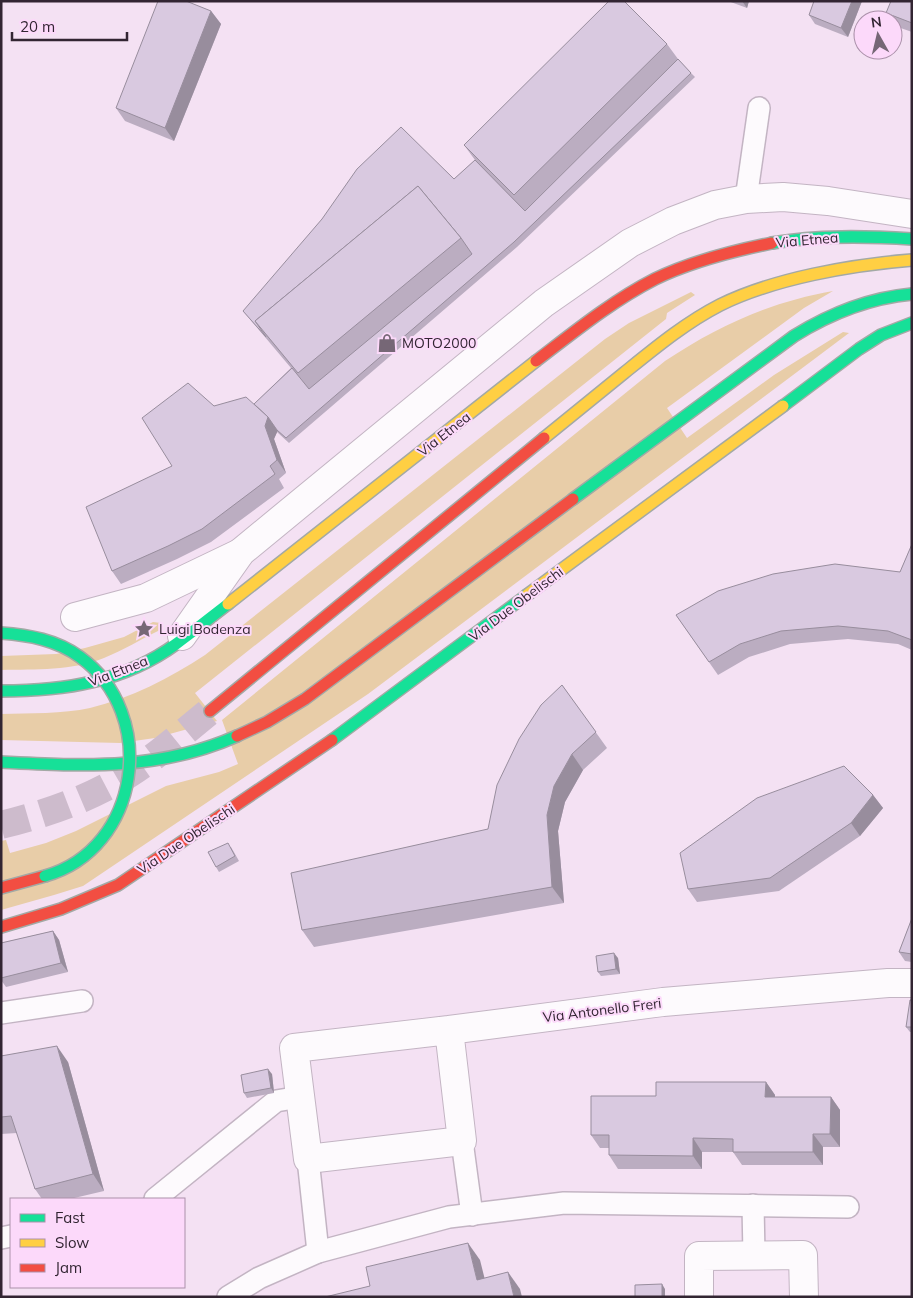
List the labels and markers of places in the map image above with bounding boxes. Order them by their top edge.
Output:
shop icon: MOTO2000 [376,332,398,354]
place label: MOTO2000 [402,334,476,352]
place icon: Luigi Bodenza [133,618,155,640]
place label: Luigi Bodenza [159,620,251,638]

